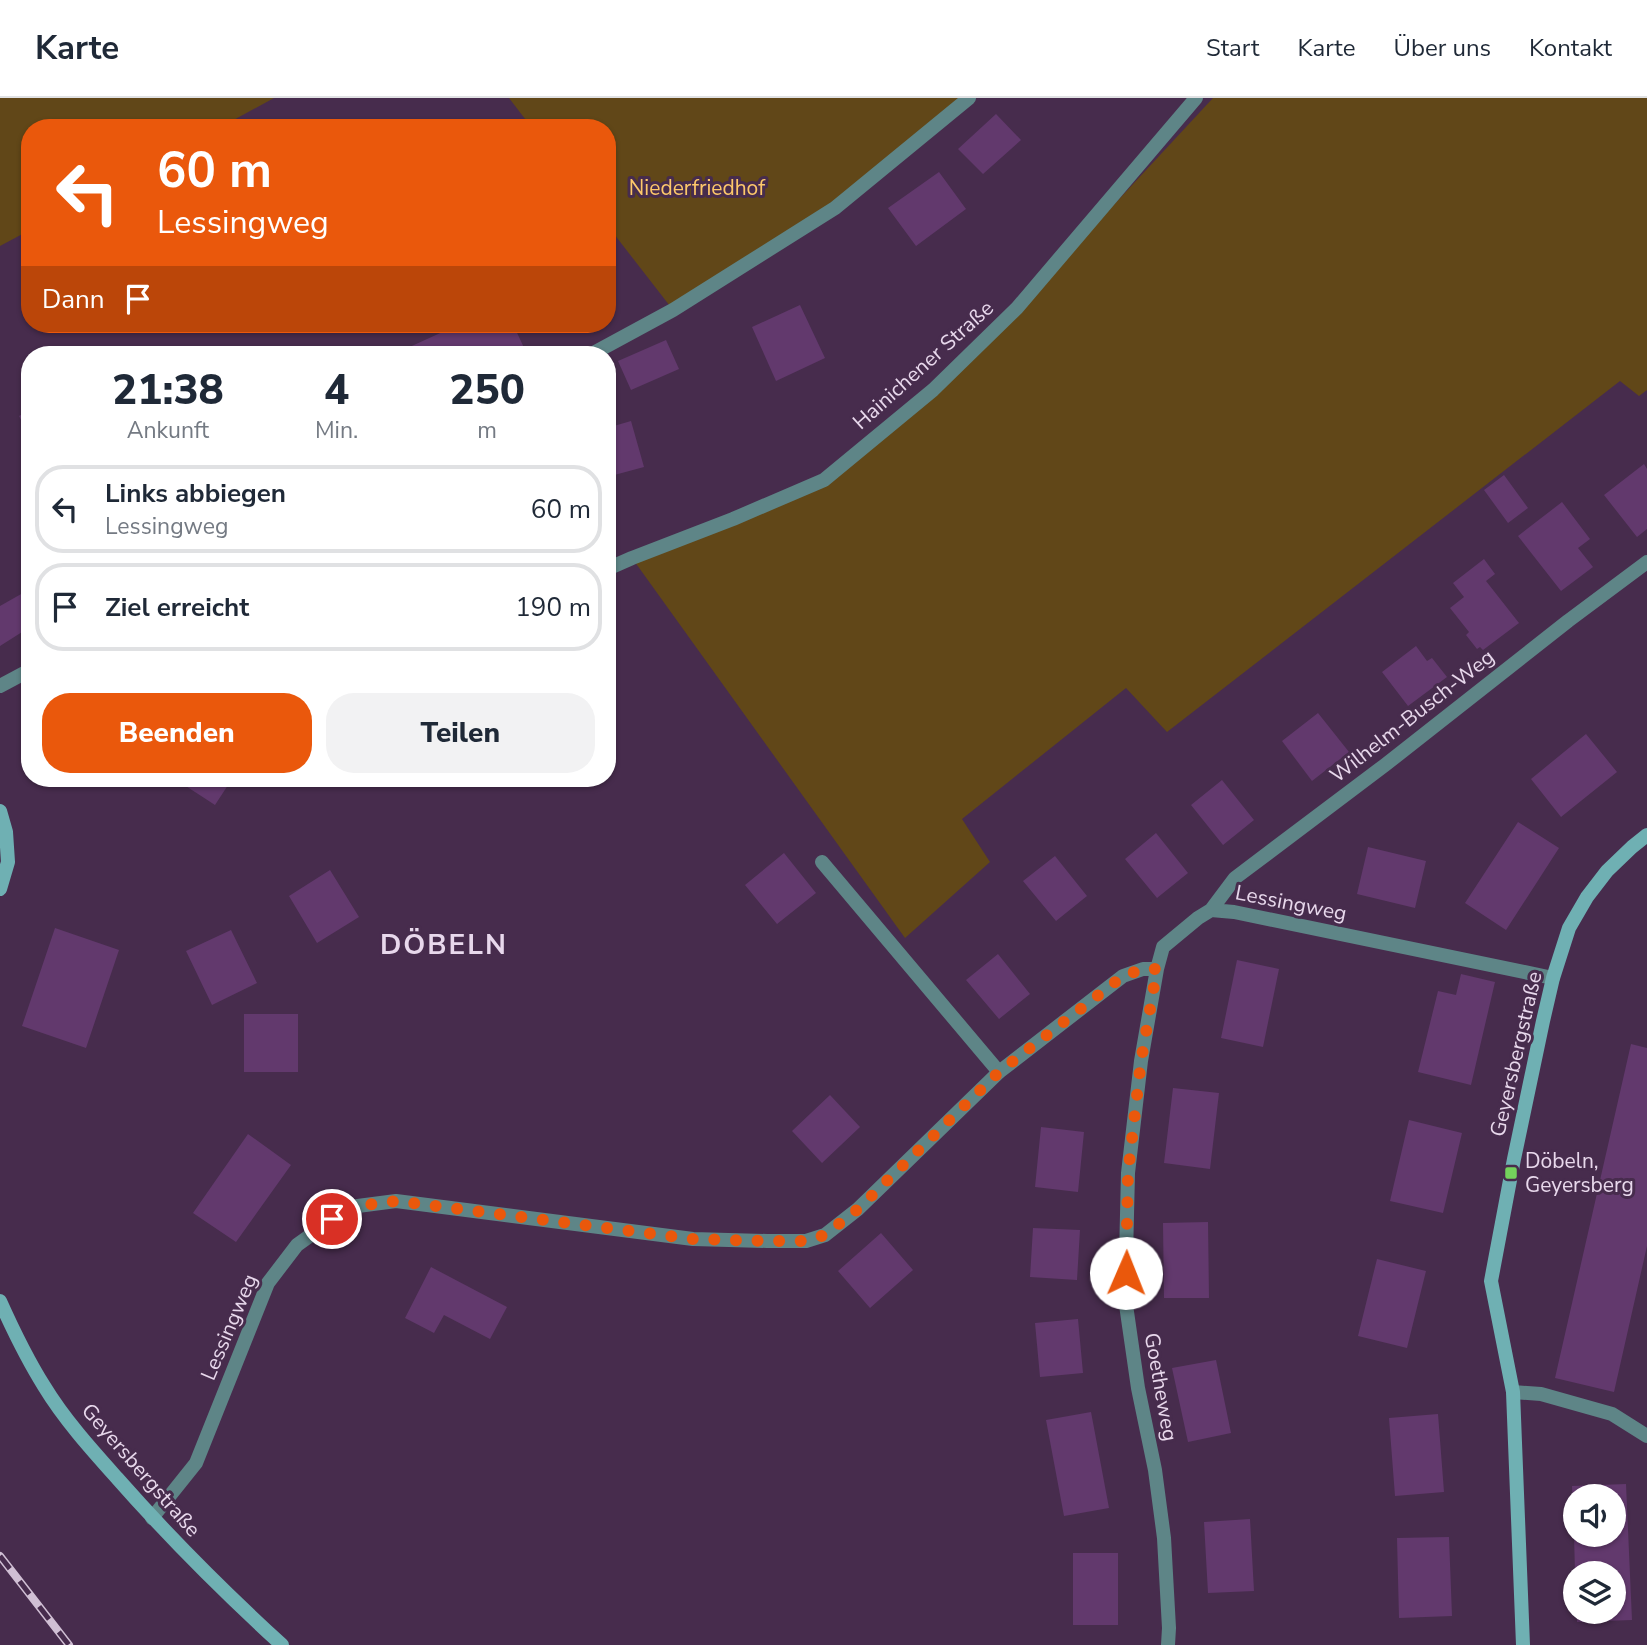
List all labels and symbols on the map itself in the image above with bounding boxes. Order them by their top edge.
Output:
park label: Niederfriedhof [629,174,766,202]
street label: Hainichener Straße [847,294,999,436]
street label: Wilhelm-Busch-Weg [1324,643,1500,789]
street label: Lessingweg [1233,878,1349,928]
district label: DÖBELN [380,926,508,964]
street label: Geyersbergstraße [1483,969,1549,1139]
place label: Döbeln, Geyersberg [1525,1147,1634,1199]
marker: Döbeln, Geyersberg [1503,1165,1519,1181]
pin [302,1189,362,1249]
position arrow [1089,1236,1163,1310]
street label: Lessingweg [194,1270,264,1384]
street label: Goetheweg [1138,1331,1184,1443]
street label: Geyersbergstraße [75,1397,207,1543]

